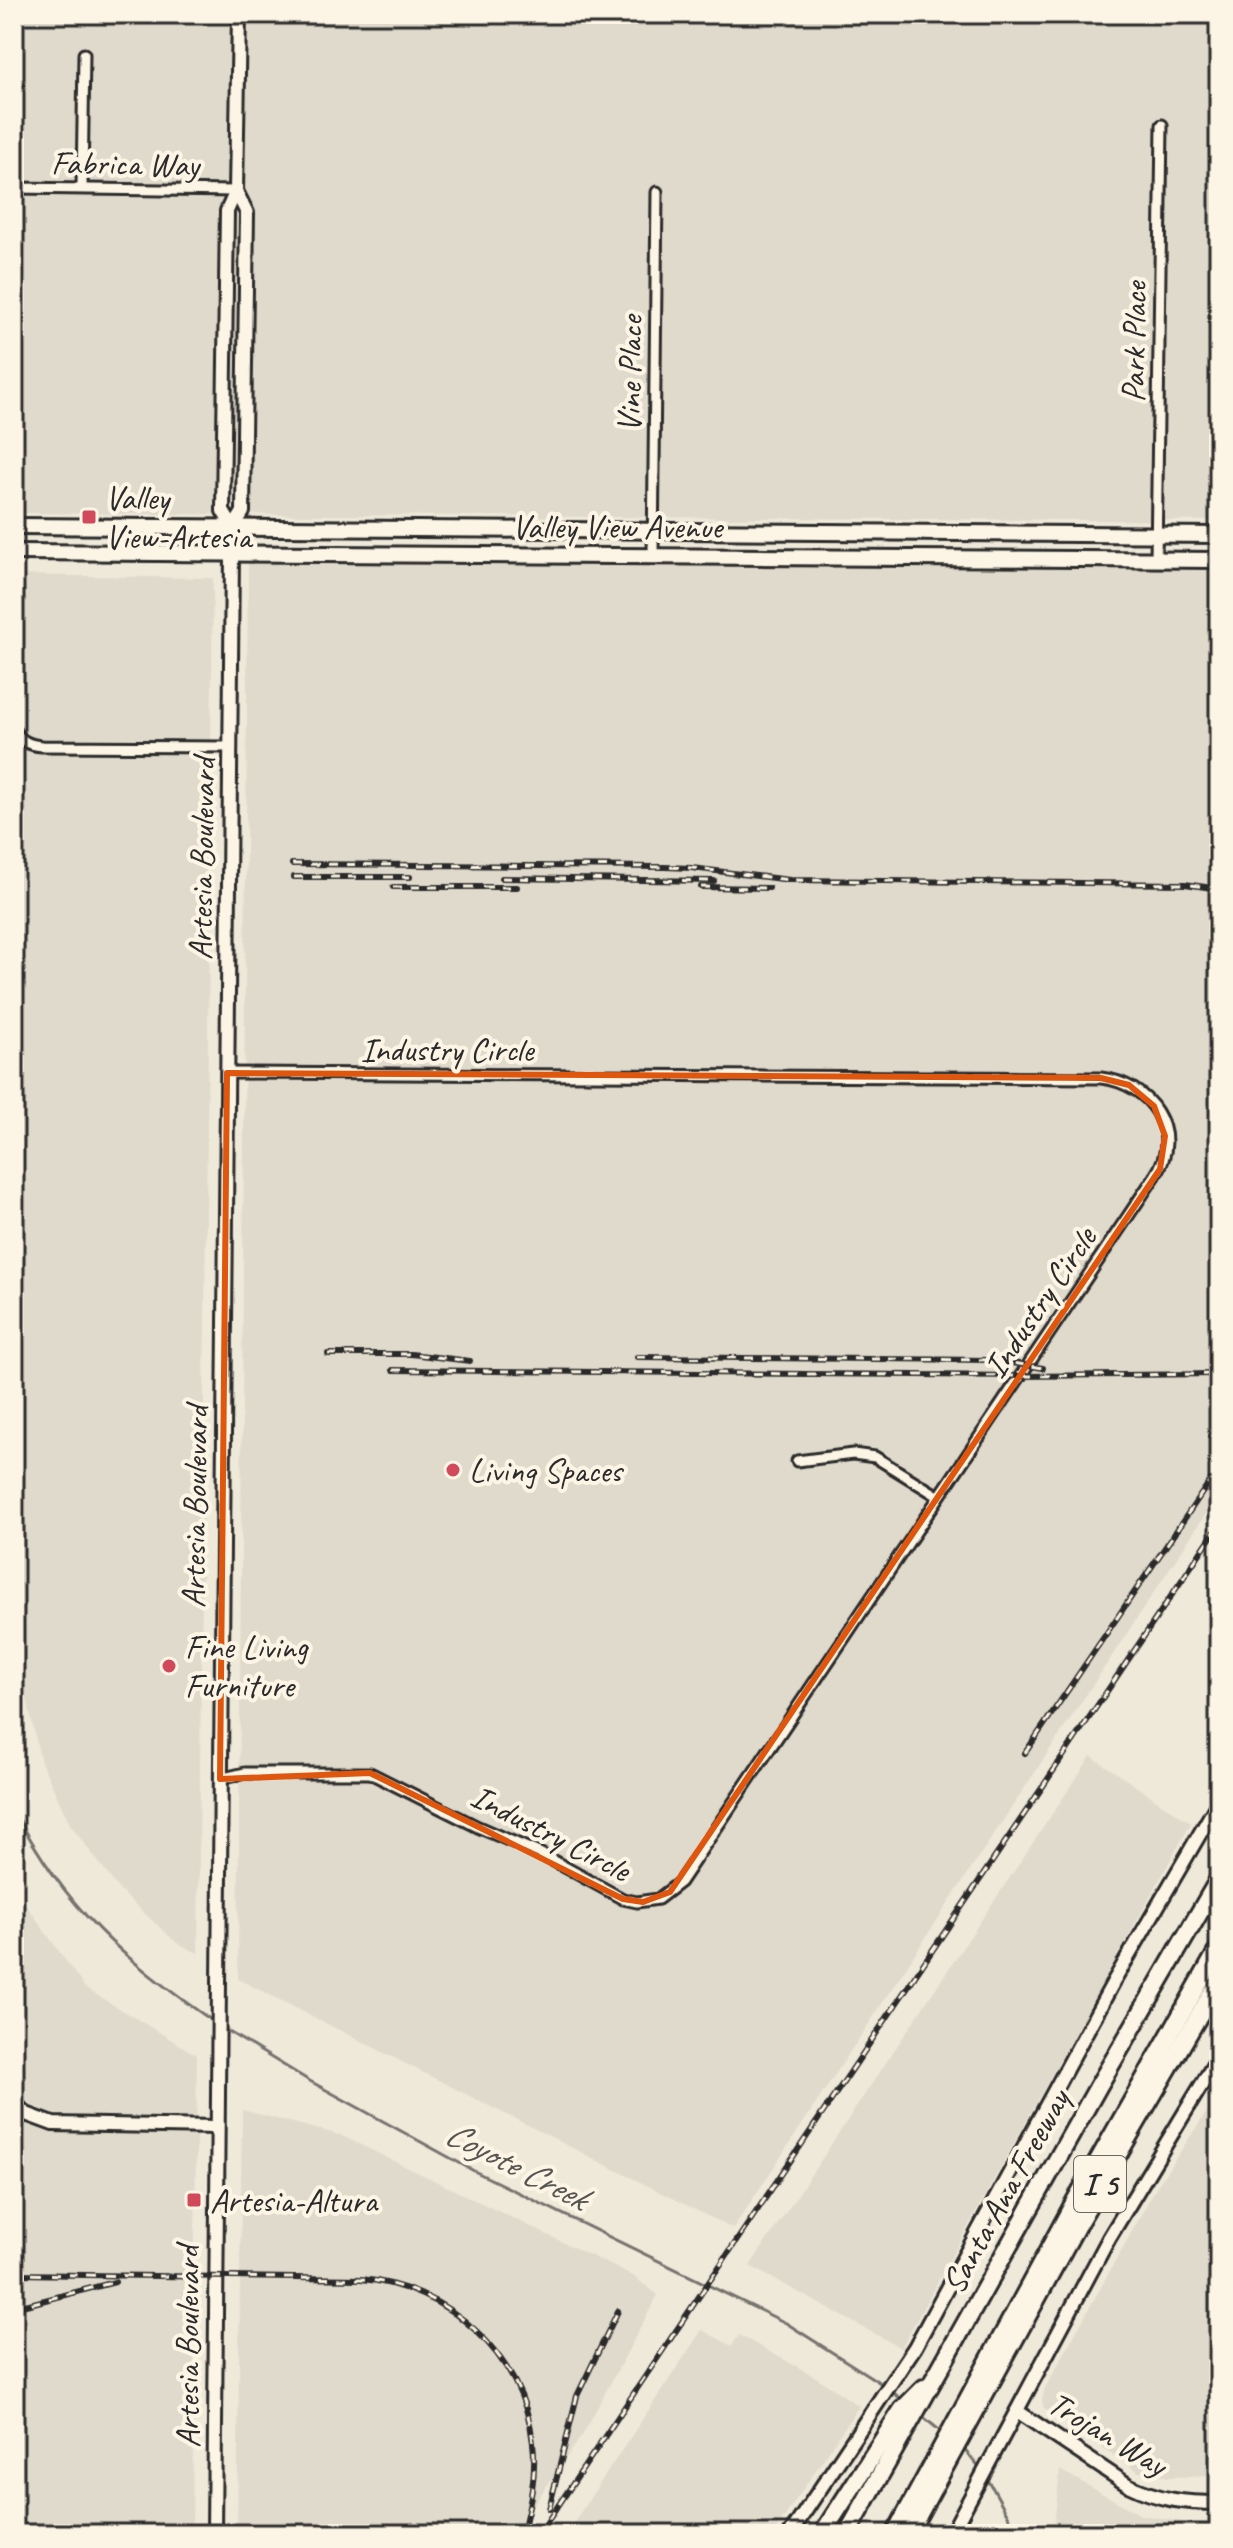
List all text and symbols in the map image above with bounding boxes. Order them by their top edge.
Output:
street label: Fabrica Way [51,141,202,186]
street label: Park Place [1111,279,1156,403]
street label: Vine Place [607,312,652,433]
place label: Valley View-Artesia [105,476,254,558]
street label: Valley View Avenue [512,505,725,548]
marker: Valley View-Artesia [80,508,98,526]
street label: Artesia Boulevard [178,753,225,960]
street label: Industry Circle [361,1028,535,1071]
street label: Industry Circle [973,1217,1107,1386]
street label: Artesia Boulevard [171,1401,218,1608]
place label: Living Spaces [469,1449,625,1492]
marker: Living Spaces [444,1461,462,1479]
place label: Fine Living Furniture [185,1625,309,1707]
marker: Fine Living Furniture [160,1657,178,1675]
street label: Industry Circle [464,1774,639,1892]
street label: Santa Ana Freeway [932,2079,1081,2301]
water label: Coyote Creek [438,2110,600,2223]
road number: I 5 [1074,2156,1126,2212]
place label: Artesia-Altura [210,2179,379,2222]
marker: Artesia-Altura [185,2191,203,2209]
street label: Artesia Boulevard [166,2241,209,2448]
street label: Trojan Way [1040,2381,1177,2487]

